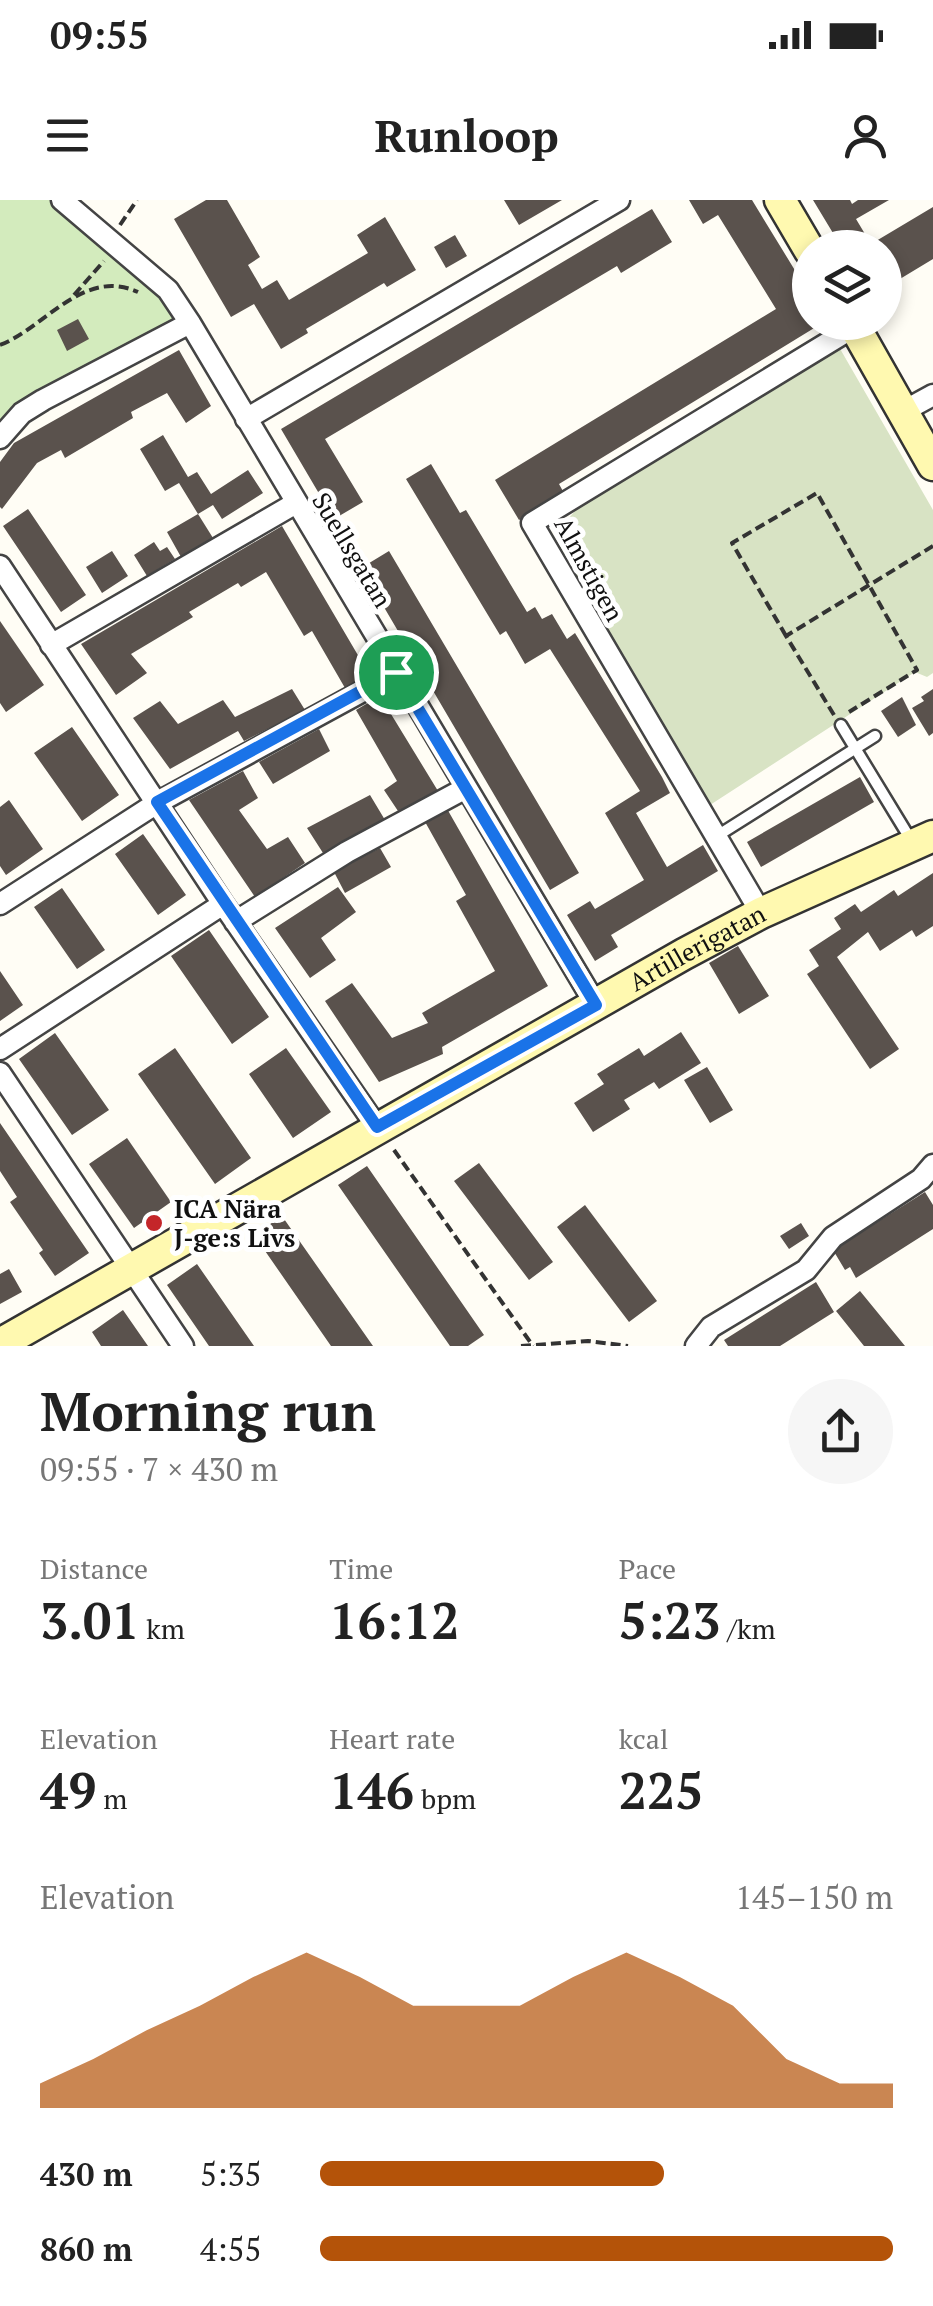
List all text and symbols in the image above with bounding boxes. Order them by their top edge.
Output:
text: 09:55 [50,10,149,60]
text: Runloop [374,105,559,165]
icon: menu [40,108,95,163]
icon: person [838,108,893,163]
map controls [792,230,902,340]
button: layers [792,230,902,340]
street label: Suellsgatan [305,486,400,614]
street label: Almstigen [547,511,632,627]
pin [354,630,439,715]
icon: arrive [369,645,424,700]
street label: Artillerigatan [623,897,771,998]
place label: ICA Nära J-ge:s Livs [174,1192,295,1254]
marker: ICA Nära J-ge:s Livs [143,1212,165,1234]
text: Morning run [40,1374,376,1447]
button: share [788,1379,893,1484]
text: 09:55 · 7 × 430 m [40,1448,278,1490]
text: Distance [40,1550,148,1587]
text: Time [329,1550,393,1587]
text: Pace [619,1550,676,1587]
text: 3.01 [40,1587,140,1653]
text: 16:12 [329,1587,459,1653]
text: 5:23 [619,1587,721,1653]
text: km [140,1610,185,1647]
text: /km [721,1610,776,1647]
text: Elevation [40,1720,158,1757]
text: Heart rate [329,1720,455,1757]
text: kcal [619,1720,668,1757]
text: 49 [40,1757,97,1823]
text: 146 [329,1757,414,1823]
text: 225 [619,1757,703,1823]
text: m [97,1780,127,1817]
text: bpm [414,1780,476,1817]
text: Elevation [40,1876,174,1918]
text: 145–150 m [735,1876,893,1918]
text: 430 m [40,2153,132,2195]
text: 5:35 [200,2153,262,2195]
text: 860 m [40,2228,132,2270]
text: 4:55 [200,2228,262,2270]

